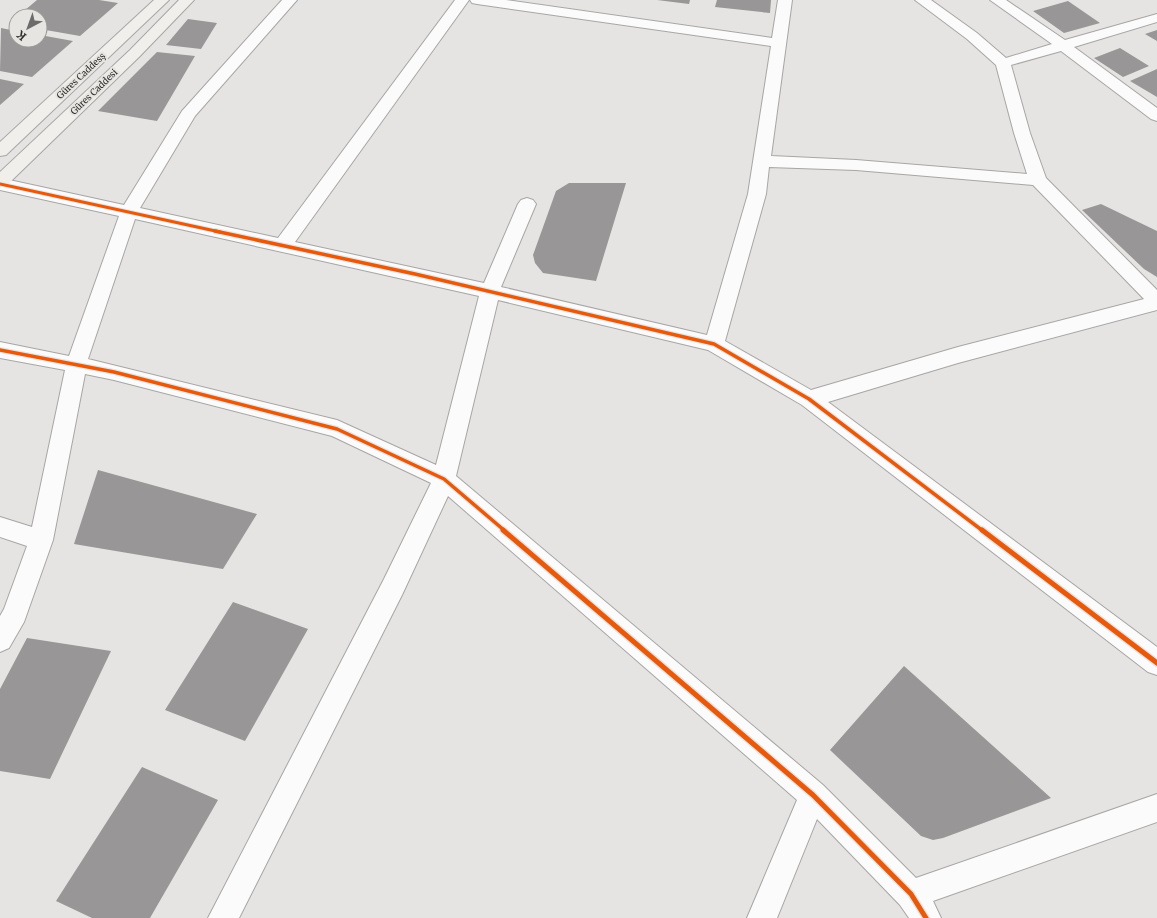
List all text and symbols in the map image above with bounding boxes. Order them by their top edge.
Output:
north arrow [8,8,48,48]
text: K [13,27,29,44]
street label: Güres Caddesş [54,50,108,101]
street label: Güres Caddesi [68,66,119,117]

